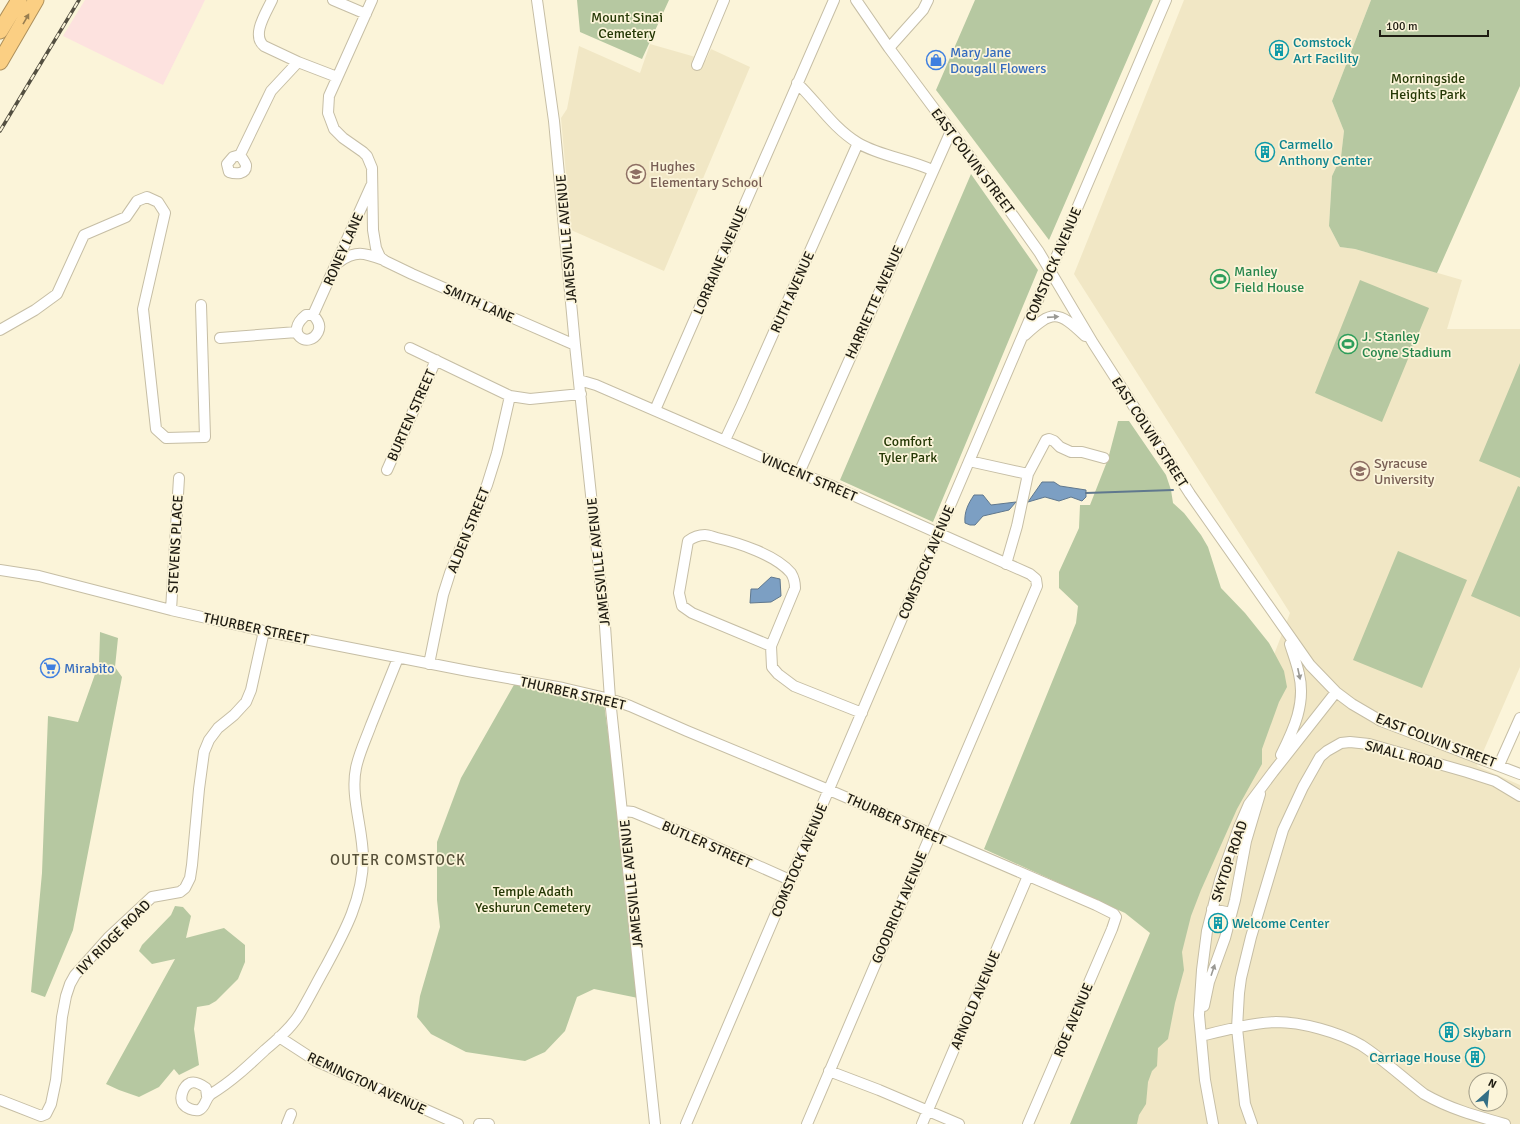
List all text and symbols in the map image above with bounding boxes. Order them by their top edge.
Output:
park label: Mount Sinai Cemetery [591,9,663,42]
scale bar [1380,12,1488,38]
one-way arrow [22,13,29,25]
text: 100 m [1386,19,1418,34]
place label: Comstock Art Facility [1293,34,1359,67]
building icon: Comstock Art Facility [1268,39,1290,61]
place label: Mary Jane Dougall Flowers [950,44,1046,77]
shop icon: Mary Jane Dougall Flowers [925,49,947,71]
park label: Morningside Heights Park [1390,70,1466,103]
street label: EAST COLVIN STREET [927,105,1018,217]
place label: Carmello Anthony Center [1279,136,1373,169]
building icon: Carmello Anthony Center [1254,141,1276,163]
place label: Hughes Elementary School [650,158,763,191]
school or university icon: Hughes Elementary School [625,163,647,185]
street label: JAMESVILLE AVENUE [552,174,581,304]
street label: LORRAINE AVENUE [690,203,751,317]
street label: COMSTOCK AVENUE [1022,204,1085,324]
street label: RONEY LANE [320,210,367,288]
street label: HARRIETTE AVENUE [842,243,907,362]
street label: RUTH AVENUE [767,249,818,336]
place label: Manley Field House [1234,263,1304,296]
sports icon: Manley Field House [1209,268,1231,290]
street label: SMITH LANE [441,280,517,327]
one-way arrow [1047,314,1059,321]
place label: J. Stanley Coyne Stadium [1362,328,1451,361]
sports icon: J. Stanley Coyne Stadium [1337,333,1359,355]
street label: BURTEN STREET [384,366,439,464]
street label: EAST COLVIN STREET [1108,374,1192,491]
park label: Comfort Tyler Park [879,433,937,466]
street label: VINCENT STREET [758,450,860,505]
place label: Syracuse University [1374,455,1435,488]
school or university icon: Syracuse University [1349,460,1371,482]
street label: ALDEN STREET [444,485,493,575]
street label: STEVENS PLACE [164,494,187,594]
street label: JAMESVILLE AVENUE [583,497,614,627]
street label: COMSTOCK AVENUE [895,502,958,622]
street label: THURBER STREET [202,609,310,648]
supermarket icon: Mirabito [39,657,61,679]
place label: Mirabito [64,660,114,677]
one-way arrow [1296,668,1302,680]
street label: THURBER STREET [519,673,627,714]
street label: EAST COLVIN STREET [1373,710,1499,771]
street label: SMALL ROAD [1363,737,1445,774]
street label: THURBER STREET [843,790,948,849]
street label: COMSTOCK AVENUE [768,800,831,920]
street label: BUTLER STREET [659,817,755,872]
street label: SKYTOP ROAD [1208,818,1251,904]
street label: JAMESVILLE AVENUE [616,819,647,949]
street label: GOODRICH AVENUE [868,848,931,966]
district label: OUTER COMSTOCK [330,851,466,869]
park label: Temple Adath Yeshurun Cemetery [475,883,591,916]
street label: IVY RIDGE ROAD [72,896,154,978]
building icon: Welcome Center [1207,912,1229,934]
place label: Welcome Center [1232,915,1330,932]
street label: ARNOLD AVENUE [947,948,1004,1052]
one-way arrow [1211,964,1217,976]
street label: ROE AVENUE [1050,980,1097,1060]
building icon: Skybarn [1438,1021,1460,1043]
place label: Skybarn [1463,1024,1512,1041]
building icon: Carriage House [1464,1046,1486,1068]
street label: REMINGTON AVENUE [305,1048,429,1118]
place label: Carriage House [1369,1049,1461,1066]
north arrow [1468,1072,1508,1112]
text: N [1486,1076,1499,1091]

